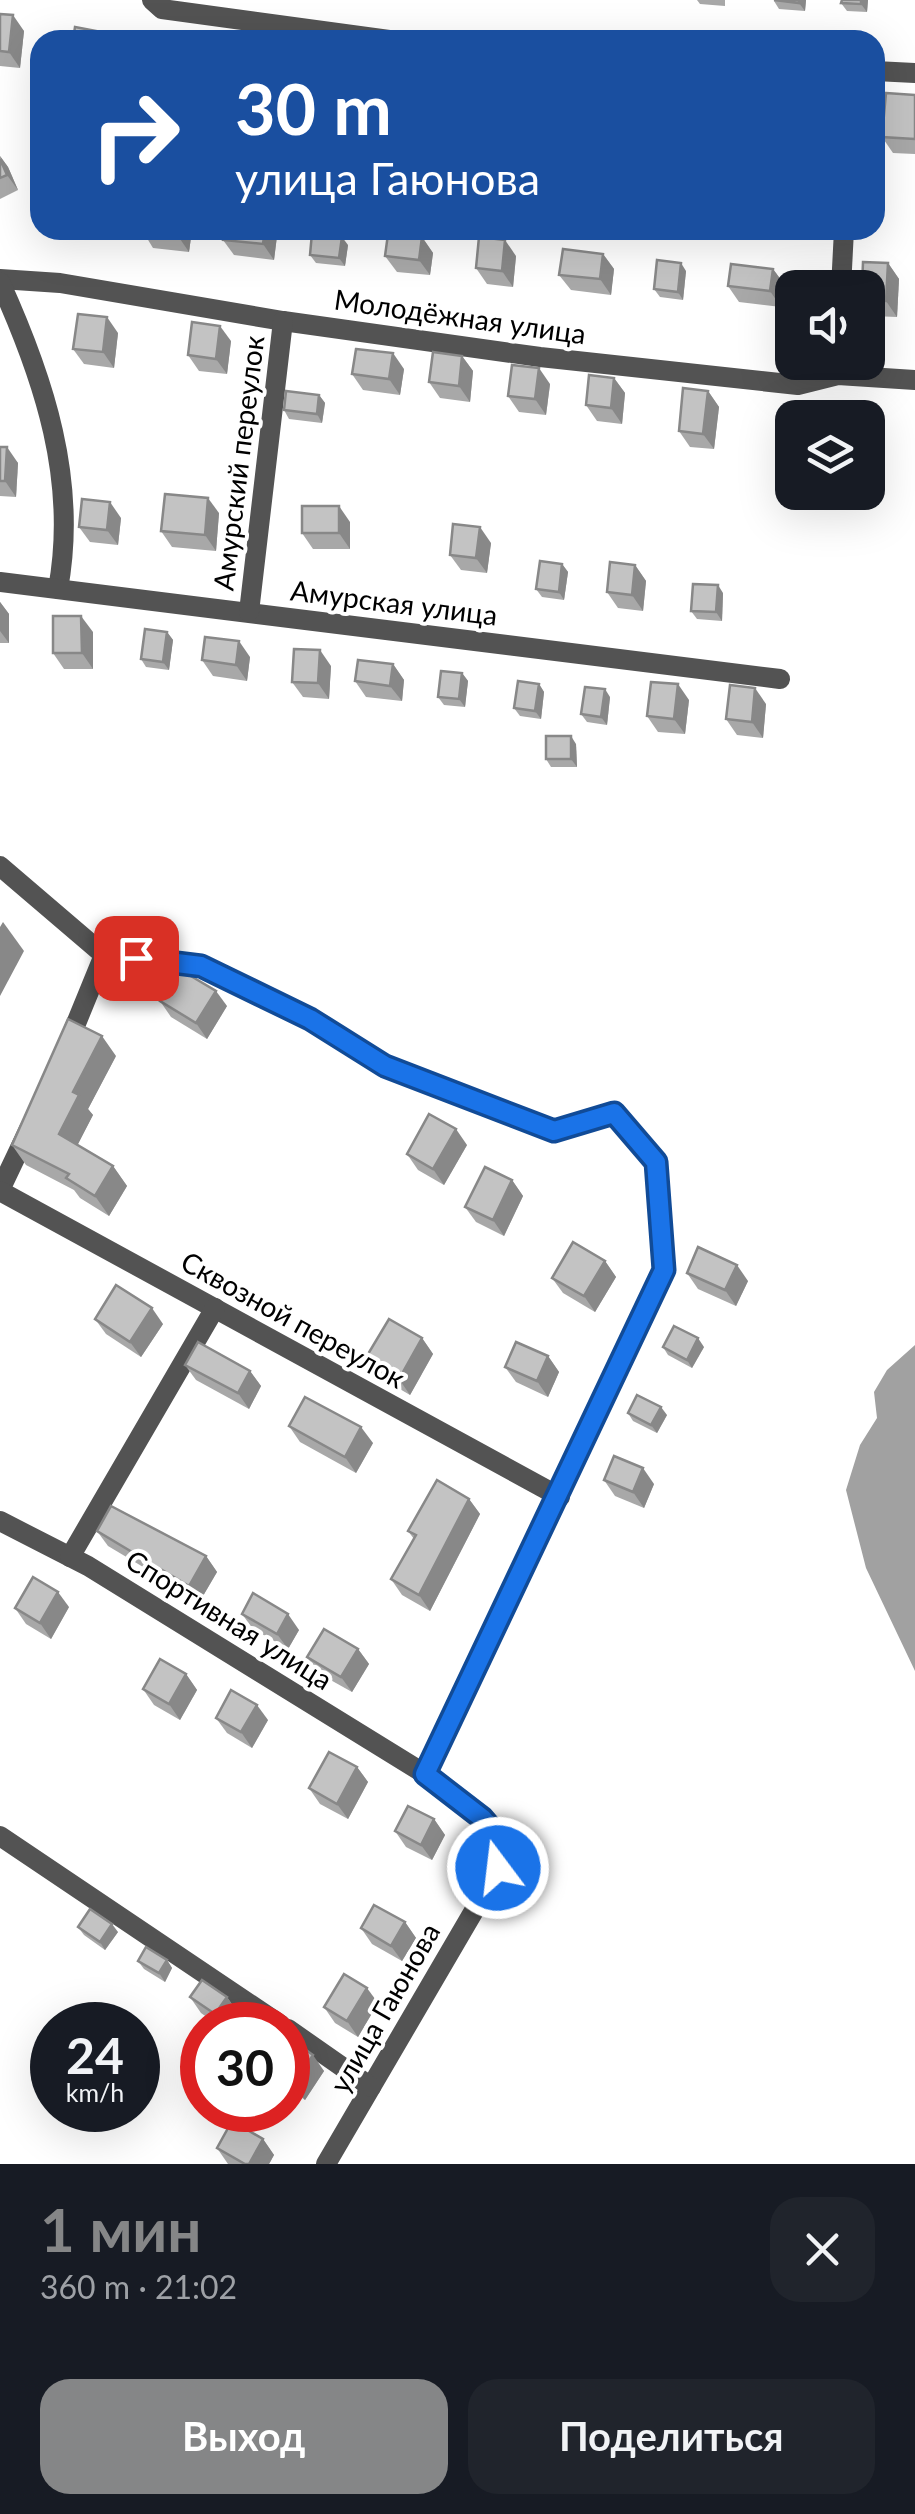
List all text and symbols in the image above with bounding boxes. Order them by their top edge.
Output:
text: 30 m [235,66,392,150]
icon: right [70,70,200,200]
text: улица Гаюнова [235,151,540,205]
map controls [775,270,885,510]
button: sound [775,270,885,380]
street label: Молодёжная улица [332,282,588,350]
street label: Амурский переулок [206,333,271,592]
button: layers [775,400,885,510]
street label: Амурская улица [289,572,499,632]
pin [94,916,179,1001]
icon: arrive [109,931,164,986]
street label: Сквозной переулок [176,1243,412,1395]
street label: Спортивная улица [120,1542,339,1696]
position arrow [446,1816,550,1920]
street label: улица Гаюнова [322,1917,446,2098]
speed limit sign: 30 [180,2002,310,2132]
text: 24 [66,2025,124,2085]
text: km/h [66,2077,124,2107]
text: 1 мин [40,2193,202,2265]
button: close [770,2197,875,2302]
text: 360 m · 21:02 [40,2267,237,2306]
button: Выход [40,2379,448,2494]
button: Поделиться [468,2379,875,2494]

